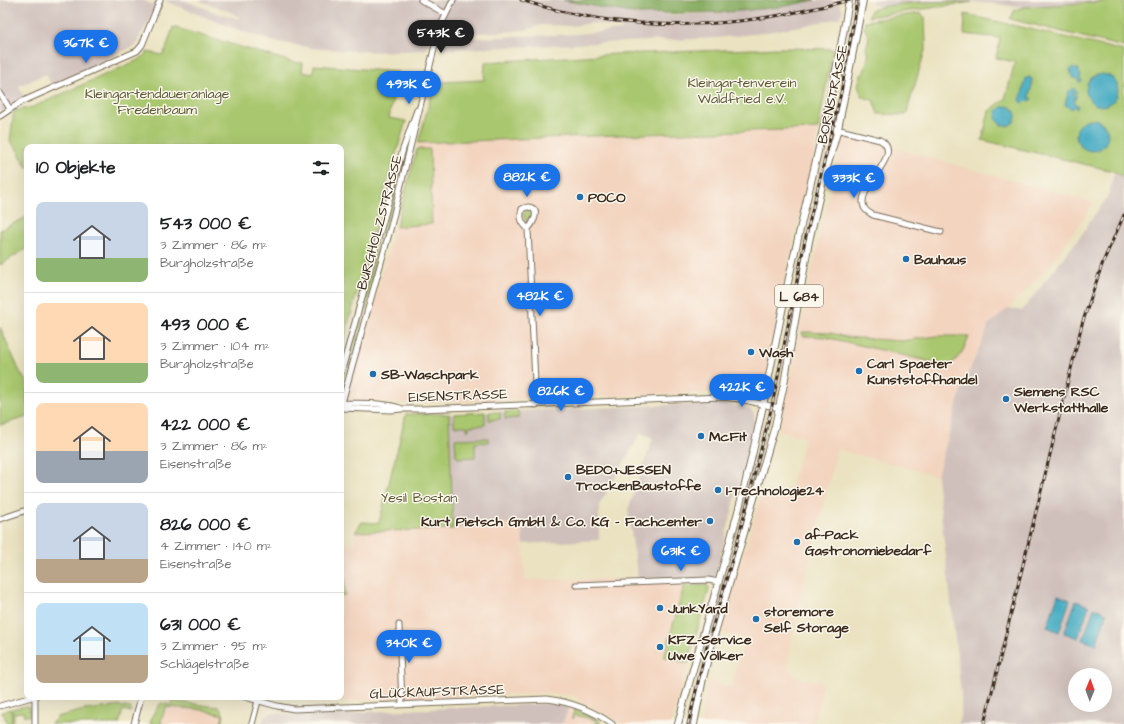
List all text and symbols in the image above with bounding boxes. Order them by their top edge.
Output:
pin: 543K € [408,20,474,54]
text: 543K € [417,24,465,42]
pin: 367K € [53,30,119,64]
text: 367K € [63,34,109,52]
street label: BORNSTRASSE [813,42,853,146]
pin: 493K € [376,71,442,105]
park label: Kleingartenverein Waldfried e.V. [688,73,796,109]
text: 493K € [386,75,432,93]
park label: Kleingartendaueranlage Fredenbaum [85,84,230,120]
street label: BURGHOLZSTRASSE [352,152,408,292]
text: 10 Objekte [36,156,115,180]
icon: filters [310,157,332,179]
pin: 882K € [494,164,560,198]
pin: 333K € [821,165,887,199]
text: 882K € [503,168,551,186]
text: 333K € [832,169,876,187]
place label: POCO [588,188,626,208]
marker: POCO [575,192,585,202]
text: 543 000 € [160,212,252,236]
icon: home [68,218,116,266]
text: 3 Zimmer · 86 m² [160,236,267,254]
place label: Bauhaus [914,250,966,270]
text: Burgholzstraße [160,254,254,272]
marker: Bauhaus [901,254,911,264]
pin: 482K € [507,283,573,317]
road number: L 684 [775,285,823,307]
text: 482K € [516,287,564,305]
text: 493 000 € [160,313,249,337]
icon: home [68,319,116,367]
text: 3 Zimmer · 104 m² [160,337,270,355]
place label: Wash [758,343,794,363]
marker: Wash [746,347,756,357]
place label: Carl Spaeter Kunststoffhandel [867,354,978,390]
text: Burgholzstraße [160,355,254,373]
place label: SB-Waschpark [380,365,479,385]
marker: Carl Spaeter Kunststoffhandel [854,366,864,376]
marker: SB-Waschpark [368,369,378,379]
pin: 422K € [709,374,775,408]
pin: 826K € [528,378,594,412]
text: 422K € [718,378,766,396]
text: 826K € [537,382,585,400]
place label: Siemens RSC Werkstatthalle [1013,382,1109,418]
street label: EISENSTRASSE [408,384,509,408]
marker: Siemens RSC Werkstatthalle [1001,394,1011,404]
text: 422 000 € [160,413,250,437]
icon: home [68,419,116,467]
place label: McFit [709,427,747,447]
marker: McFit [696,431,706,441]
text: 3 Zimmer · 86 m² [160,437,267,455]
text: Eisenstraße [160,455,232,473]
place label: BEDO+JESSEN TrockenBaustoffe [575,460,702,496]
marker: BEDO+JESSEN TrockenBaustoffe [563,472,573,482]
place label: I-Technologie24 [726,481,824,502]
marker: I-Technologie24 [713,485,723,495]
park label: Yesil Bostan [381,488,457,508]
place label: Kurt Pietsch GmbH & Co. KG - Fachcenter [421,512,702,532]
text: 826 000 € [160,513,251,537]
marker: Kurt Pietsch GmbH & Co. KG - Fachcenter [705,516,715,526]
icon: home [68,519,116,567]
place label: af-Pack Gastronomiebedarf [804,525,932,561]
text: 4 Zimmer · 140 m² [160,537,272,555]
marker: af-Pack Gastronomiebedarf [792,537,802,547]
pin: 631K € [648,538,714,572]
text: 631K € [661,542,701,560]
text: Eisenstraße [160,555,232,573]
place label: JunkYard [667,599,728,619]
place label: storemore Self Storage [763,602,849,639]
marker: JunkYard [655,603,665,613]
text: 631 000 € [160,613,241,637]
marker: storemore Self Storage [751,614,761,624]
icon: home [68,619,116,667]
pin: 340K € [376,630,442,664]
place label: KFZ-Service Uwe Völker [668,630,752,666]
text: 340K € [385,634,433,652]
text: 3 Zimmer · 95 m² [160,637,267,655]
marker: KFZ-Service Uwe Völker [655,642,665,652]
text: Schlägelstraße [160,655,249,673]
north arrow [1068,668,1112,712]
map controls [1068,668,1112,712]
street label: GLÜCKAUFSTRASSE [369,680,506,704]

